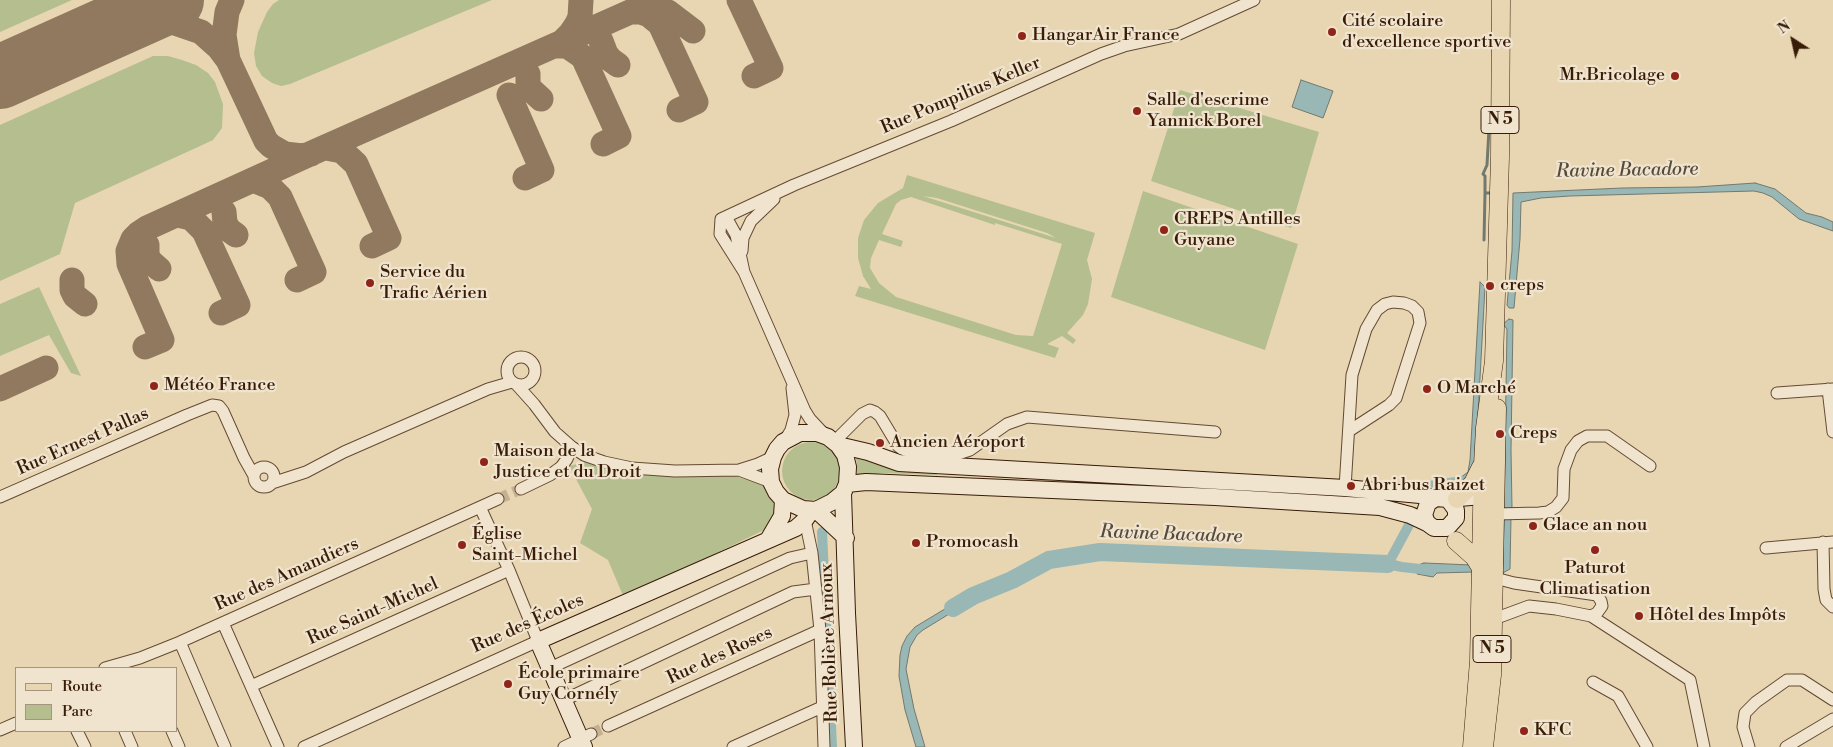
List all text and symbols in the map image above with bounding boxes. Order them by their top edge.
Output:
place label: Cité scolaire d'excellence sportive [1342,11,1511,54]
north arrow [1768,15,1818,65]
text: N [1775,17,1794,38]
place label: HangarAir France [1032,25,1180,47]
marker: Cité scolaire d'excellence sportive [1326,26,1338,38]
marker: HangarAir France [1016,30,1028,42]
street label: Rue Pompilius Keller [878,53,1044,139]
place label: Mr.Bricolage [1559,65,1665,87]
marker: Mr.Bricolage [1669,70,1681,82]
place label: Salle d'escrime Yannick Borel [1147,90,1269,132]
marker: Salle d'escrime Yannick Borel [1131,105,1143,117]
road number: N 5 [1481,106,1519,134]
water label: Ravine Bacadore [1556,158,1698,184]
place label: CREPS Antilles Guyane [1174,209,1301,252]
marker: CREPS Antilles Guyane [1158,224,1170,236]
place label: Service du Trafic Aérien [380,262,487,304]
place label: creps [1500,275,1544,297]
marker: Service du Trafic Aérien [364,277,376,289]
marker: creps [1484,280,1496,292]
place label: Météo France [164,375,275,397]
place label: O Marché [1437,378,1516,400]
marker: Météo France [148,380,160,392]
marker: O Marché [1421,383,1433,395]
street label: Rue Ernest Pallas [14,403,152,481]
place label: Creps [1510,423,1557,445]
marker: Creps [1494,428,1506,440]
place label: Ancien Aéroport [890,432,1025,454]
marker: Ancien Aéroport [874,437,886,449]
place label: Maison de la Justice et du Droit [494,441,641,484]
marker: Maison de la Justice et du Droit [478,456,490,468]
place label: Abri bus Raizet [1361,475,1485,497]
marker: Abri bus Raizet [1345,480,1357,492]
place label: Glace an nou [1543,515,1647,537]
marker: Glace an nou [1527,520,1539,532]
water label: Ravine Bacadore [1099,521,1243,549]
place label: Église Saint-Michel [472,524,578,566]
place label: Promocash [926,532,1019,554]
street label: Rue des Amandiers [212,534,362,616]
marker: Promocash [910,537,922,549]
marker: Église Saint-Michel [456,539,468,551]
marker: Paturot Climatisation [1589,544,1601,556]
place label: Paturot Climatisation [1540,558,1650,600]
street label: Rue Rolière Arnoux [816,563,844,723]
street label: Rue Saint-Michel [304,573,442,651]
street label: Rue des Écoles [469,590,587,658]
place label: Hôtel des Impôts [1649,605,1786,627]
marker: Hôtel des Impôts [1633,610,1645,622]
street label: Rue des Roses [664,622,776,690]
road number: N 5 [1473,636,1511,662]
place label: École primaire Guy Cornély [518,663,640,706]
legend [15,667,178,732]
text: Route [62,677,102,696]
marker: École primaire Guy Cornély [502,678,514,690]
text: Parc [62,702,93,721]
place label: KFC [1534,720,1571,742]
marker: KFC [1518,725,1530,737]

